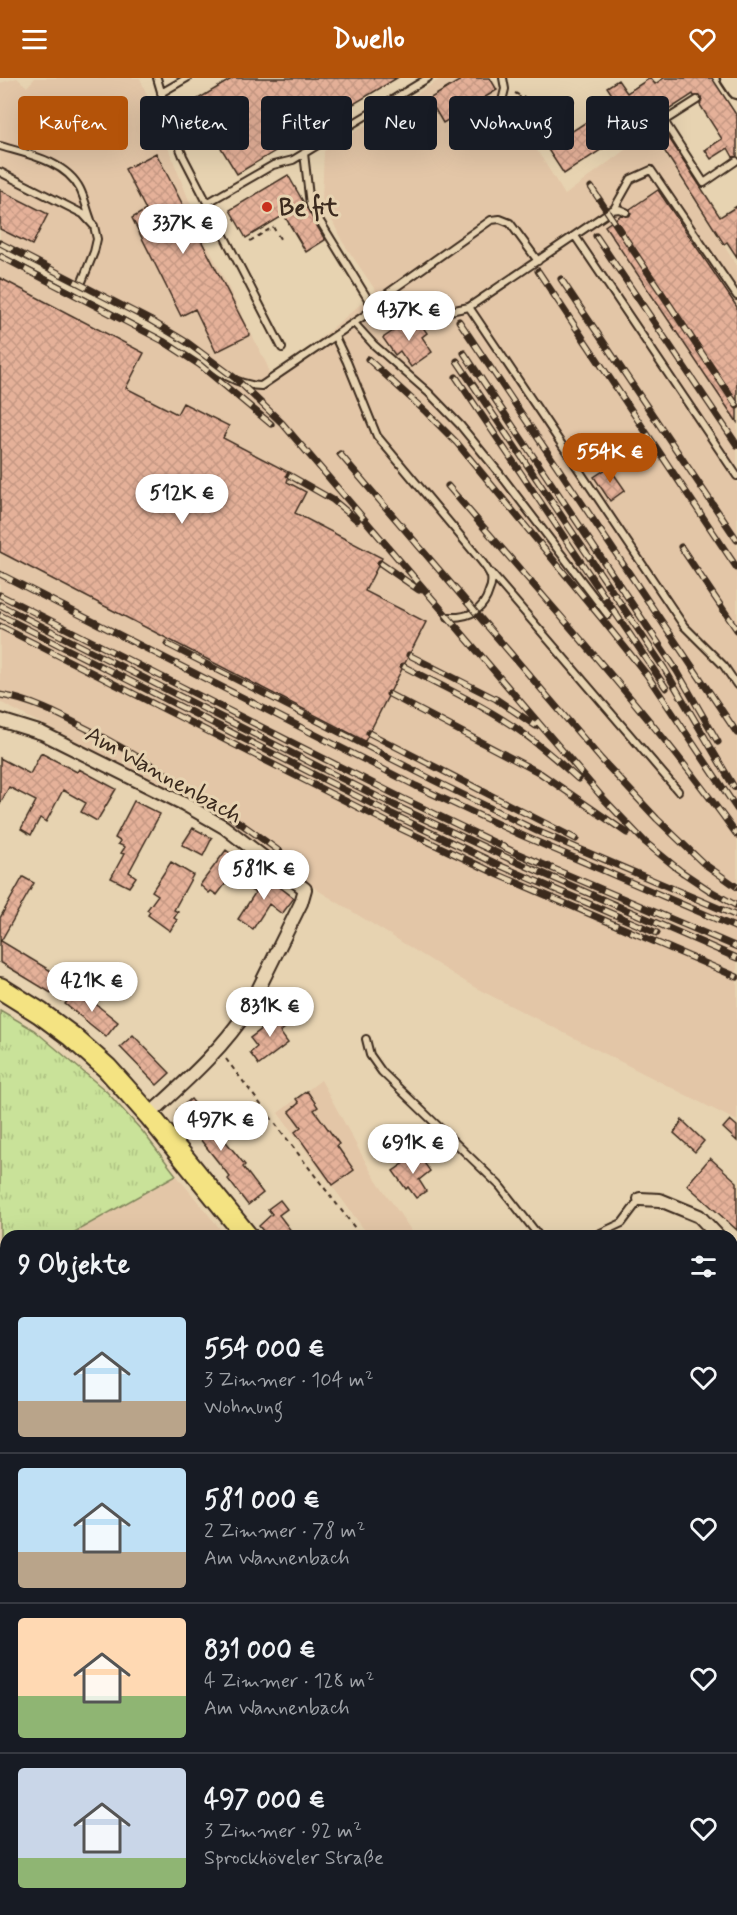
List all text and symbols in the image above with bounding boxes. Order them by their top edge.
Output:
text: Dwello [332,22,405,57]
icon: menu [18,23,51,56]
icon: heart [686,23,719,56]
chip: Kaufen [18,96,128,150]
chip: Mieten [140,96,249,150]
chip: Filter [261,96,352,150]
chip: Neu [364,96,437,150]
chip: Wohnung [449,96,574,150]
chip: Haus [586,96,669,150]
place label: Be fit [279,193,339,224]
marker: Be fit [260,200,274,214]
pin: 337K € [134,204,232,255]
text: 337K € [152,210,214,237]
pin: 437K € [360,291,458,342]
text: 437K € [377,297,441,324]
pin: 554K € [561,433,659,484]
text: 554K € [576,439,644,466]
pin: 512K € [133,474,231,525]
text: 512K € [149,480,215,507]
street label: Am Wannenbach [79,719,247,831]
pin: 581K € [215,850,313,901]
text: 581K € [232,856,296,883]
pin: 421K € [43,962,141,1013]
text: 421K € [61,968,123,995]
pin: 831K € [221,987,319,1038]
text: 831K € [240,993,300,1020]
pin: 497K € [172,1101,270,1152]
text: 497K € [187,1107,255,1134]
pin: 691K € [364,1124,462,1175]
text: 691K € [382,1130,444,1157]
text: 9 Objekte [18,1249,130,1283]
icon: filters [687,1250,720,1283]
text: 554 000 € [204,1333,325,1367]
icon: home [66,1341,138,1413]
icon: heart [687,1361,720,1394]
text: 3 Zimmer · 104 m² [204,1367,374,1394]
text: Wohnung [204,1394,283,1421]
text: 581 000 € [204,1484,320,1518]
icon: home [66,1492,138,1564]
icon: heart [687,1512,720,1545]
text: 2 Zimmer · 78 m² [204,1518,365,1545]
text: Am Wannenbach [204,1545,350,1572]
text: 831 000 € [204,1634,316,1668]
icon: home [66,1642,138,1714]
icon: heart [687,1662,720,1695]
text: 4 Zimmer · 128 m² [204,1668,374,1695]
text: Am Wannenbach [204,1695,350,1722]
text: 497 000 € [204,1784,325,1818]
icon: home [66,1792,138,1864]
icon: heart [687,1812,720,1845]
text: 3 Zimmer · 92 m² [204,1818,362,1845]
text: Sprockhöveler Straße [204,1845,384,1872]

